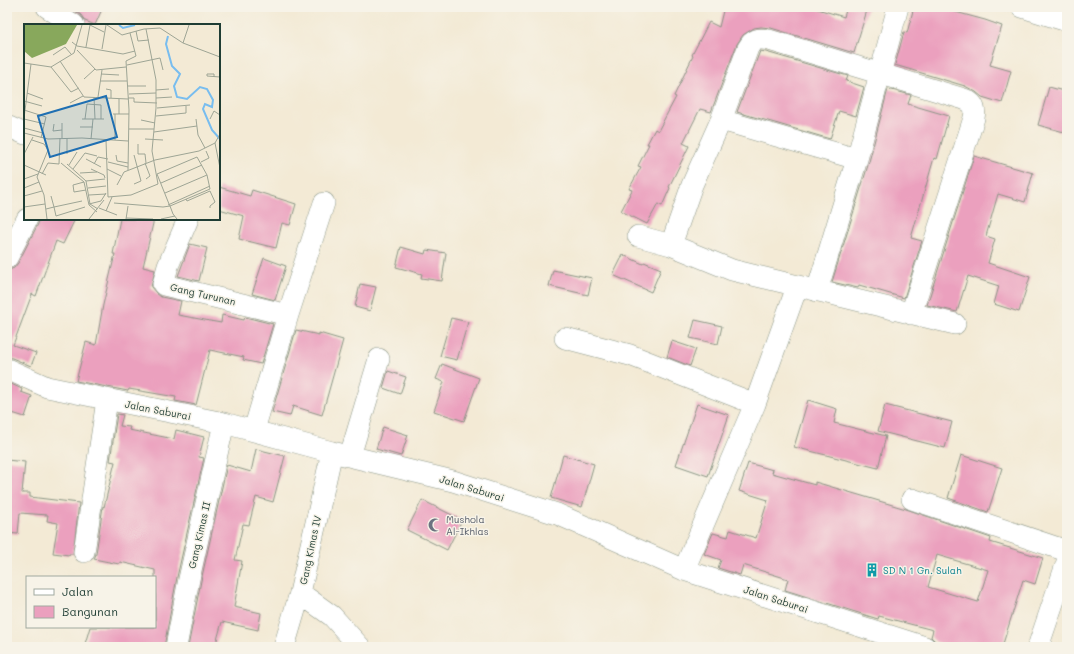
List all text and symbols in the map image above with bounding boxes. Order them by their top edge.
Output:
inset map [24,24,220,220]
street label: Gang Turunan [169,280,237,308]
street label: Jalan Saburai [124,397,192,423]
street label: Jalan Saburai [438,471,506,505]
street label: Gang Kimas II [184,500,214,570]
place label: Mushola Al-Ikhlas [446,512,489,538]
street label: Gang Kimas IV [296,514,324,586]
mosque icon: Mushola Al-Ikhlas [427,517,443,533]
building icon: SD N 1 Gn. Sulah [864,562,880,578]
place label: SD N 1 Gn. Sulah [883,563,962,577]
legend [26,576,156,628]
street label: Jalan Saburai [742,582,810,616]
text: Jalan [62,583,93,599]
text: Bangunan [62,603,118,619]

